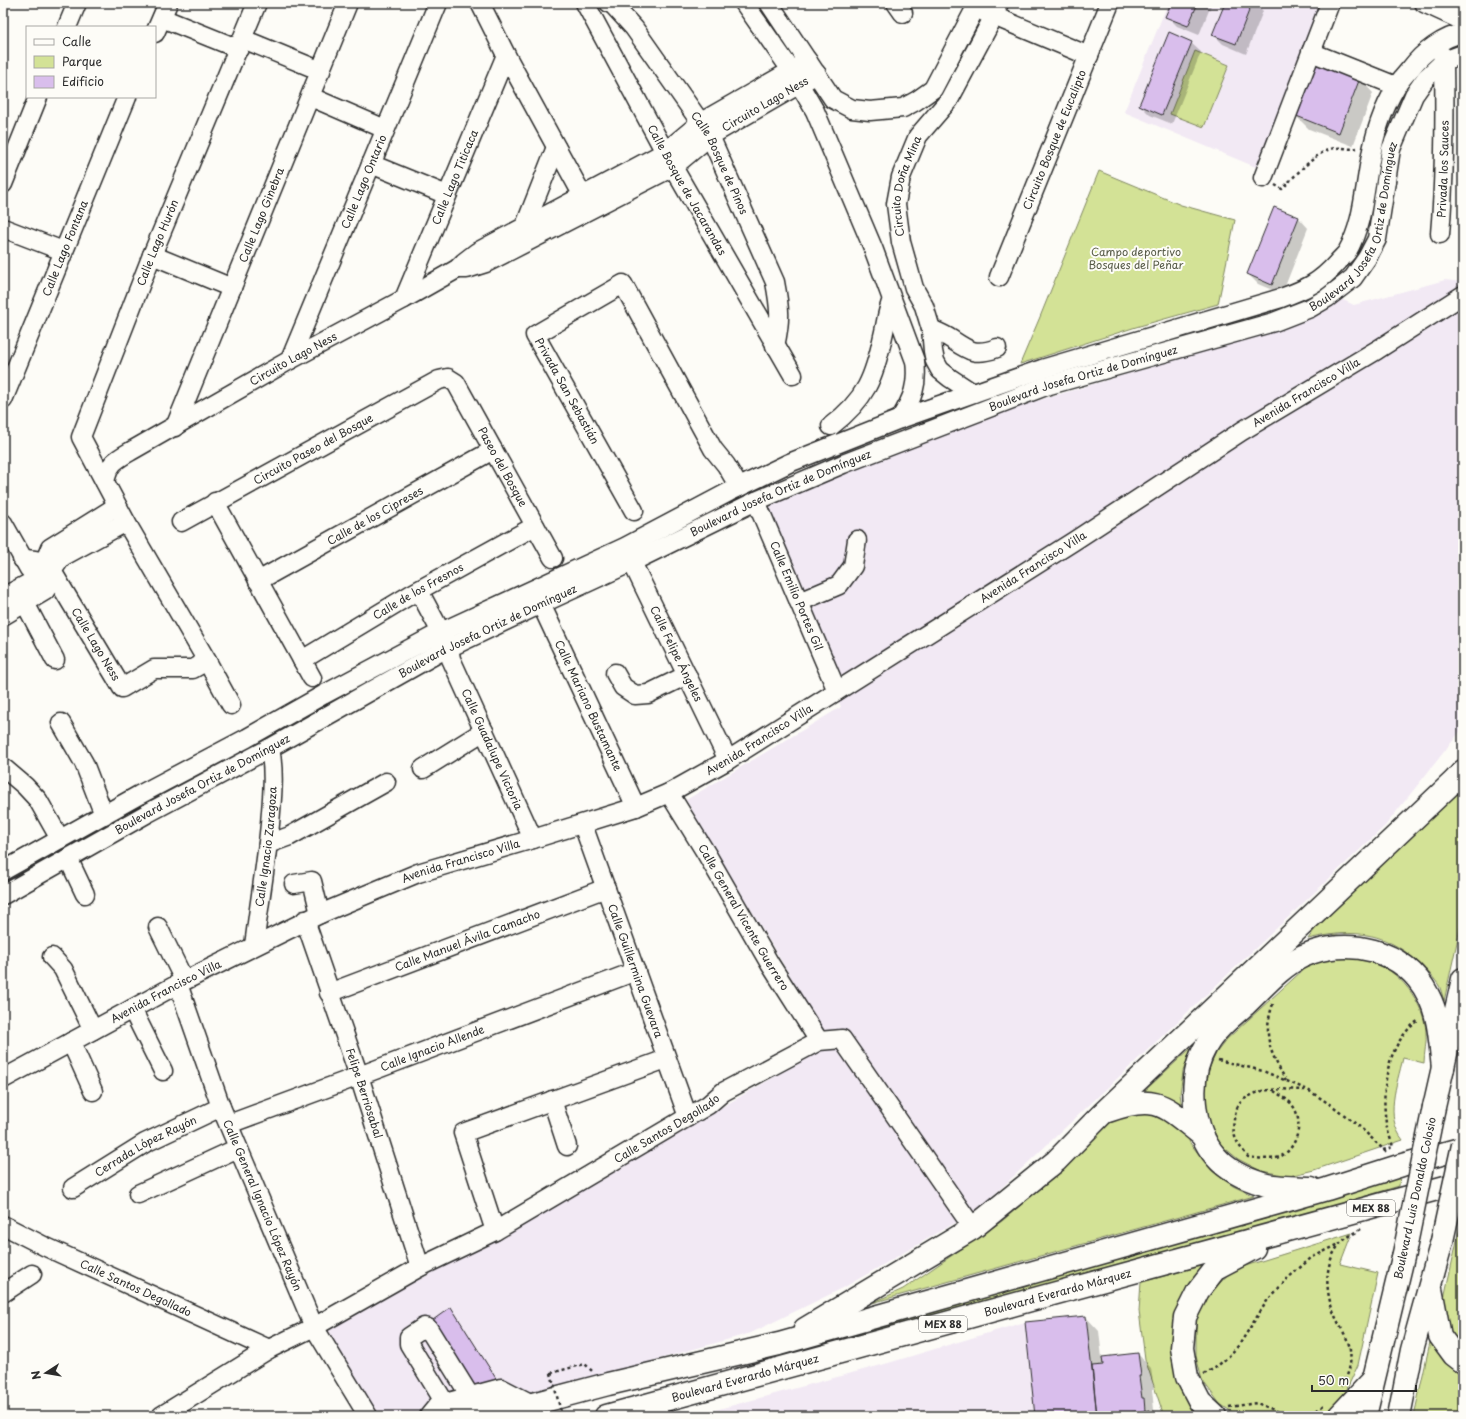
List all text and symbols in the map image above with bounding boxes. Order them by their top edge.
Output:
legend [26,26,156,98]
text: Calle [62,32,92,50]
text: Parque [62,52,102,70]
street label: Circuito Bosque de Eucalipto [1018,67,1090,212]
text: Edificio [62,72,104,90]
street label: Circuito Lago Ness [718,72,811,136]
street label: Calle Bosque de Pinos [687,108,753,217]
street label: Privada los Sauces [1432,120,1453,218]
street label: Calle Bosque de Jacarandas [644,121,731,258]
street label: Calle Lago Titicaca [427,126,482,227]
street label: Calle Lago Ontario [336,132,391,231]
street label: Circuito Doña Mina [887,133,925,238]
street label: Boulevard Josefa Ortiz de Domínguez [1305,139,1401,315]
street label: Calle Lago Ginebra [234,164,288,265]
street label: Calle Lago Fontana [37,197,92,299]
street label: Calle Lago Hurón [132,197,182,288]
park label: Campo deportivo Bosques del Peñar [1088,243,1184,273]
street label: Circuito Lago Ness [246,327,340,390]
street label: Privada San Sebastián [531,334,604,447]
street label: Boulevard Josefa Ortiz de Domínguez [986,341,1179,415]
street label: Avenida Francisco Villa [1249,353,1363,431]
street label: Circuito Paseo del Bosque [250,409,376,489]
street label: Paseo del Bosque [474,424,532,510]
street label: Boulevard Josefa Ortiz de Domínguez [687,445,873,540]
street label: Calle de los Cipreses [324,482,426,549]
street label: Avenida Francisco Villa [976,526,1089,607]
street label: Calle Emilio Portes Gil [766,538,828,653]
street label: Calle de los Fresnos [369,558,466,624]
street label: Boulevard Josefa Ortiz de Domínguez [395,580,579,682]
street label: Calle Felipe Ángeles [646,603,707,704]
street label: Calle Lago Ness [68,604,125,684]
street label: Calle Mariano Bustamante [551,637,627,774]
street label: Calle Guadalupe Victoria [458,686,528,813]
street label: Avenida Francisco Villa [702,700,816,779]
street label: Boulevard Josefa Ortiz de Domínguez [111,730,293,838]
street label: Calle Ignacio Zaragoza [250,785,281,908]
street label: Avenida Francisco Villa [399,834,522,887]
street label: Calle General Vicente Guerrero [694,841,794,994]
street label: Calle Guillermina Guevara [604,901,668,1040]
street label: Calle Manuel Ávila Camacho [392,905,542,975]
street label: Avenida Francisco Villa [107,955,224,1027]
street label: Calle Ignacio Allende [378,1020,487,1075]
street label: Felipe Berriosabal [342,1045,387,1140]
street label: Calle Santos Degollado [610,1090,723,1167]
street label: Cerrada López Rayón [91,1111,199,1181]
street label: Boulevard Luis Donaldo Colosio [1389,1115,1440,1281]
street label: Calle General Ignacio López Rayón [219,1117,307,1294]
road number: MEX 88 [1347,1200,1395,1216]
street label: Calle Santos Degollado [77,1255,195,1320]
street label: Boulevard Everardo Márquez [982,1264,1133,1320]
road number: MEX 88 [919,1316,967,1332]
street label: Boulevard Everardo Márquez [669,1349,820,1406]
north arrow [26,1353,66,1393]
scale bar [1312,1367,1416,1393]
text: N [26,1369,45,1381]
text: 50 m [1318,1371,1349,1389]

